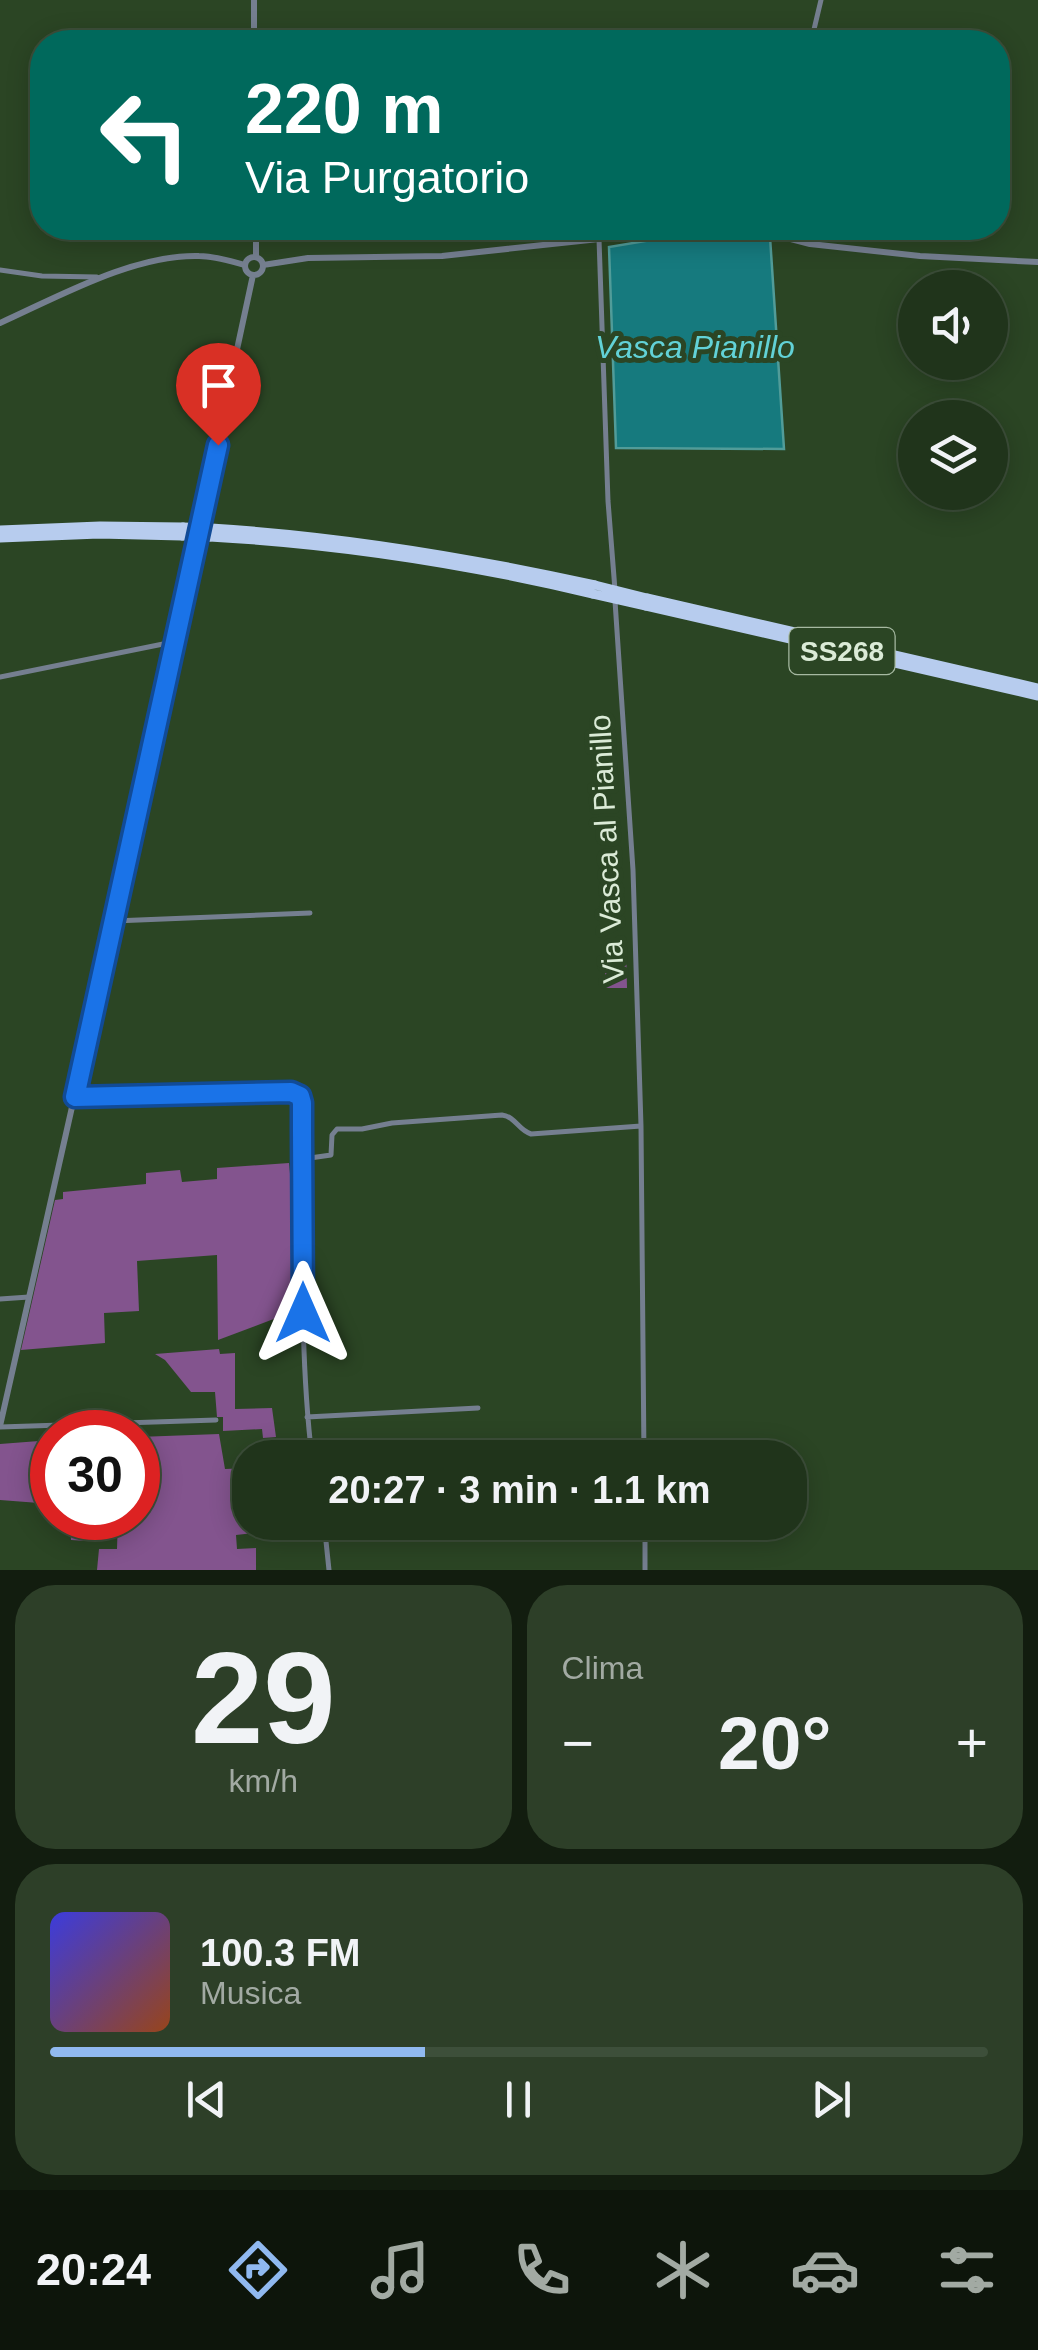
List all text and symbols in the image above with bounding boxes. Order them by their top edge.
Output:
icon: left [80,70,210,200]
text: 220 m [245,70,443,148]
text: Via Purgatorio [245,152,529,203]
map controls [898,270,1008,510]
button: sound [898,270,1008,380]
water label: Vasca Pianillo [595,329,795,365]
pin [176,343,261,446]
icon: arrive [191,358,246,413]
button: layers [898,400,1008,510]
road number: SS268 [790,628,894,674]
street label: Via Vasca al Pianillo [583,714,630,984]
position arrow [251,1261,355,1365]
speed limit sign: 30 [30,1410,160,1540]
text: 20:27 · 3 min · 1.1 km [328,1469,711,1511]
text: 29 [191,1625,336,1771]
text: Clima [562,1650,643,1686]
text: 20° [718,1701,831,1785]
text: − [562,1712,594,1774]
text: + [956,1712,988,1774]
text: km/h [229,1763,298,1799]
text: 100.3 FM [200,1932,361,1974]
text: Musica [200,1975,301,2011]
icon: previous [179,2072,234,2127]
icon: pause [491,2072,546,2127]
icon: next [804,2072,859,2127]
icon: directions [223,2235,293,2305]
icon: music [365,2235,435,2305]
icon: phone [507,2235,577,2305]
icon: climate [648,2235,718,2305]
icon: car [790,2235,860,2305]
icon: filters [932,2235,1002,2305]
text: 20:24 [36,2244,151,2295]

